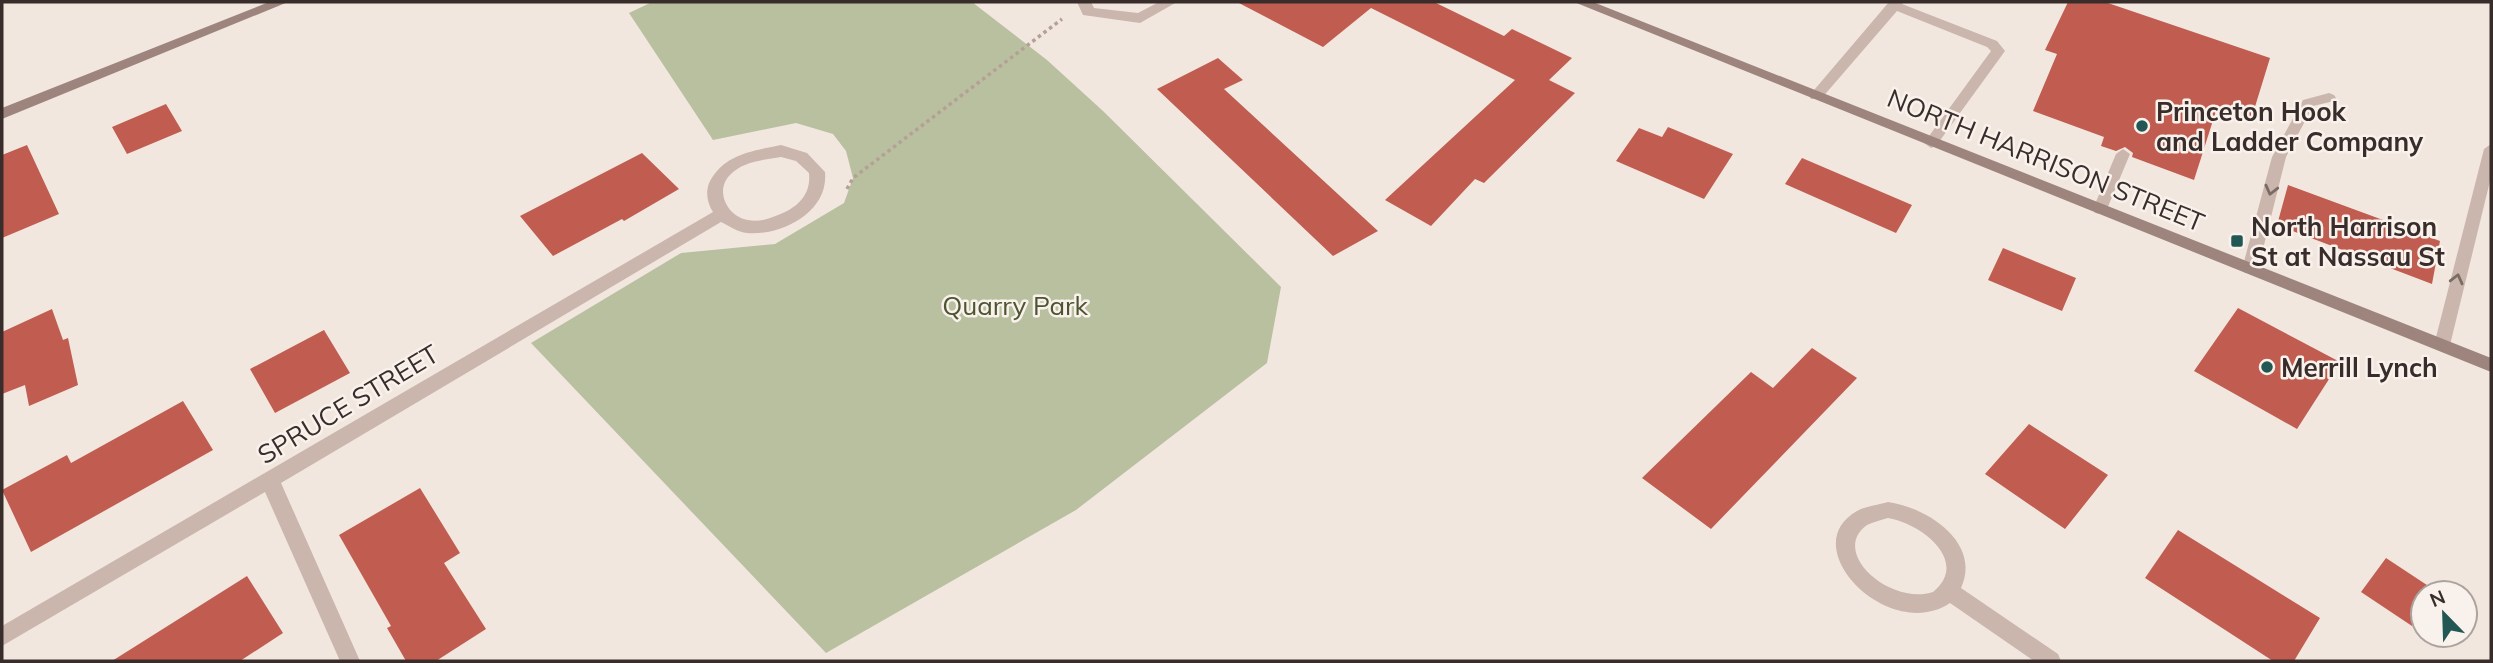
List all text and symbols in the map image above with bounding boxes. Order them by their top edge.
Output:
street label: NORTH HARRISON STREET [1883,81,2210,239]
place label: Princeton Hook and Ladder Company [2156,95,2424,158]
marker: Princeton Hook and Ladder Company [2134,118,2150,134]
one-way arrow [2265,184,2279,196]
place label: North Harrison St at Nassau St [2251,210,2445,273]
marker: North Harrison St at Nassau St [2229,233,2245,249]
one-way arrow [2449,273,2463,285]
park label: Quarry Park [942,289,1088,322]
street label: SPRUCE STREET [251,337,445,471]
place label: Merrill Lynch [2281,351,2438,384]
marker: Merrill Lynch [2259,359,2275,375]
north arrow [2409,579,2479,649]
text: N [2426,585,2449,612]

